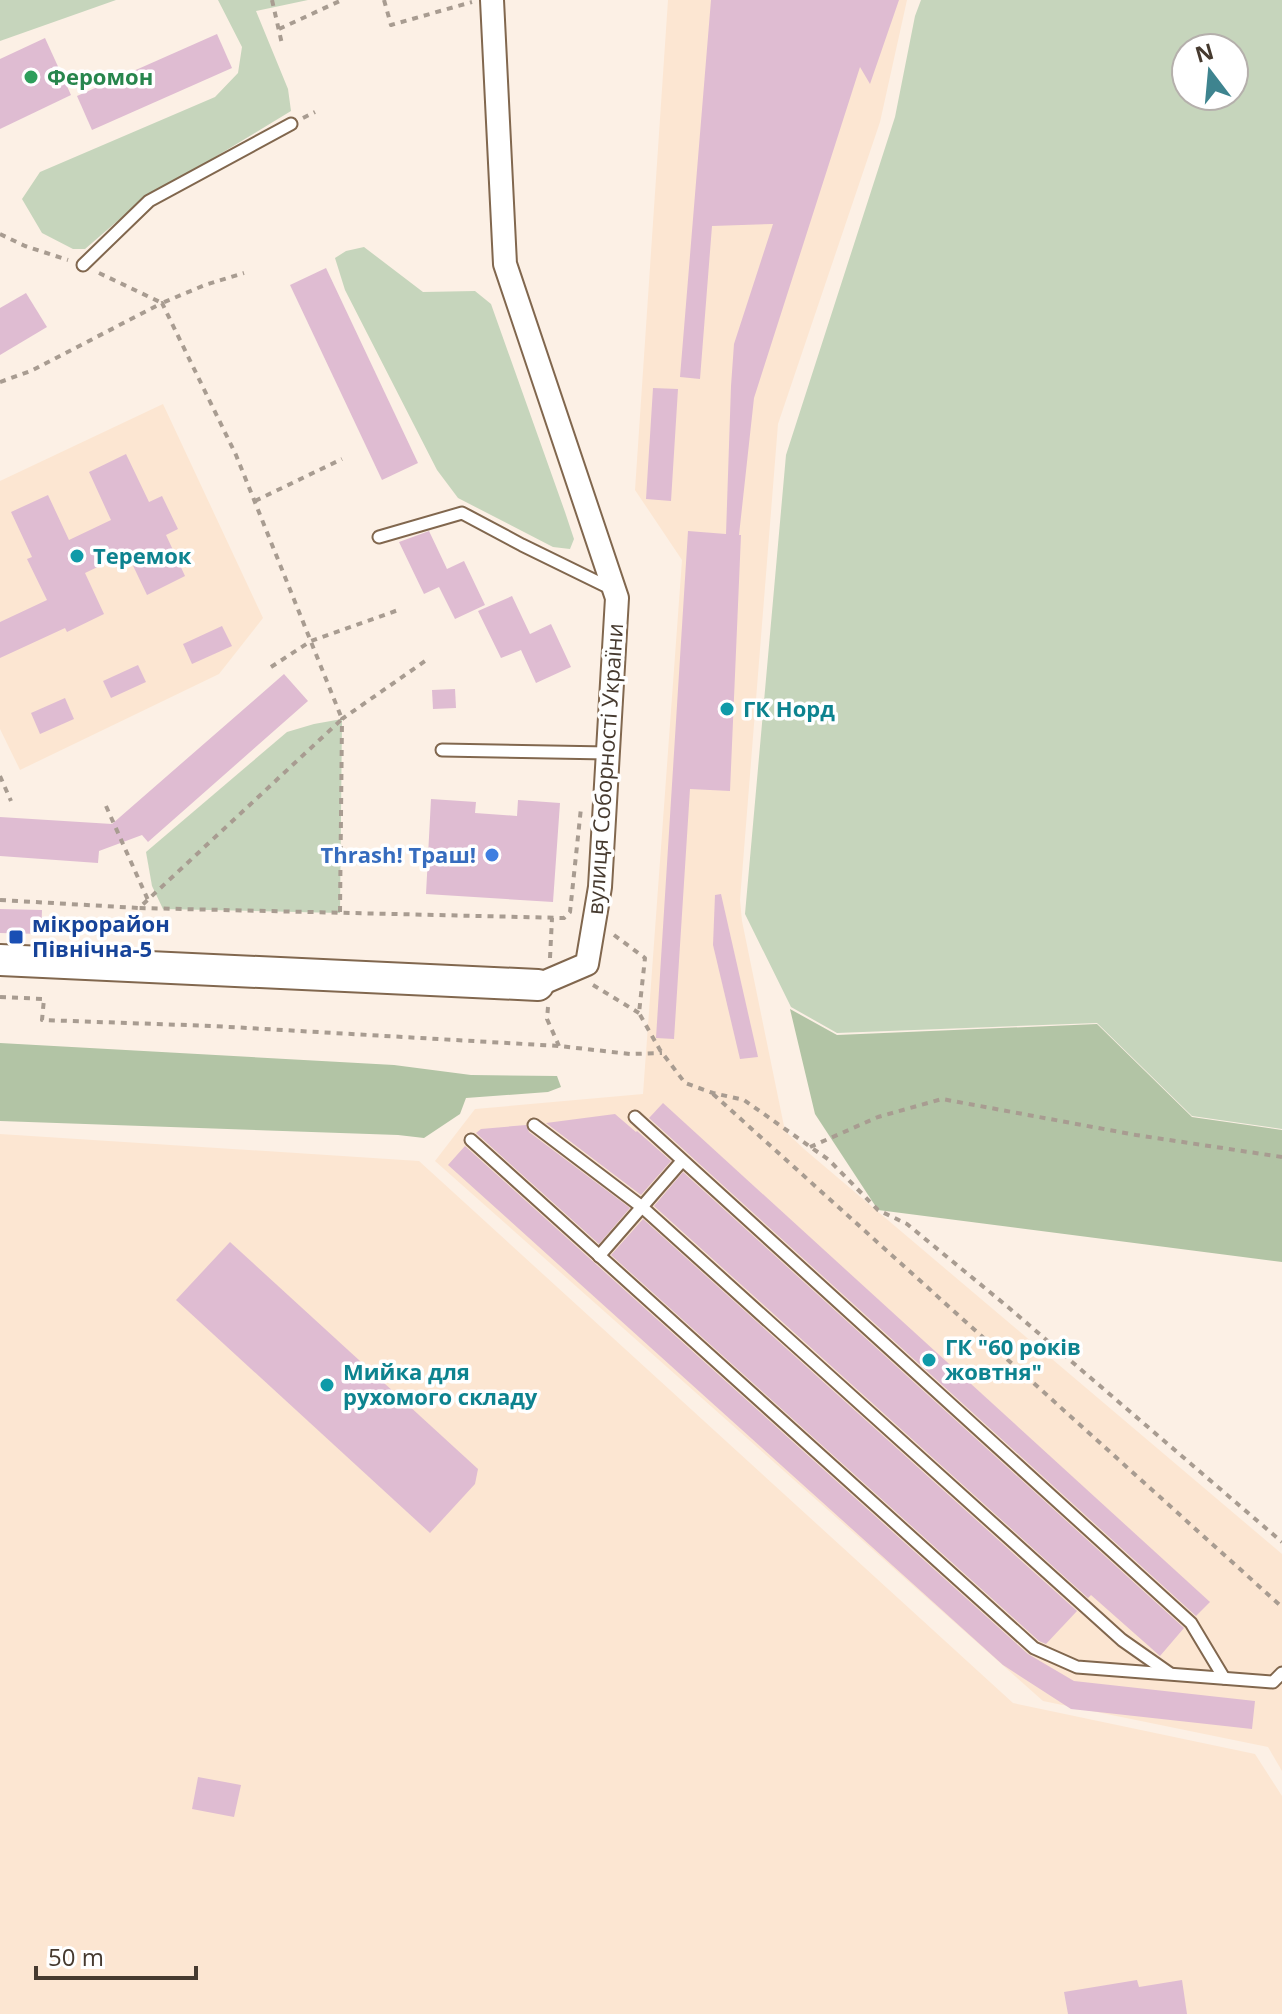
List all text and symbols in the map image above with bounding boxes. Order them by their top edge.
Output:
north arrow [1170,32,1250,112]
text: N [1191,35,1217,69]
place label: Феромон [47,61,153,91]
marker: Феромон [22,68,40,86]
place label: Теремок [93,540,192,570]
marker: Теремок [68,547,86,565]
street label: вулиця Соборності України [579,622,629,916]
place label: ГК Норд [743,693,835,723]
marker: ГК Норд [718,700,736,718]
place label: Thrash! Траш! [321,839,476,869]
marker: Thrash! Траш! [483,846,501,864]
place label: мікрорайон Північна-5 [32,908,170,963]
marker: мікрорайон Північна-5 [7,928,25,946]
place label: ГК "60 років жовтня" [945,1331,1081,1386]
marker: ГК "60 років жовтня" [920,1351,938,1369]
place label: Мийка для рухомого складу [343,1356,538,1411]
marker: Мийка для рухомого складу [318,1376,336,1394]
scale bar [36,1930,196,1980]
text: 50 m [48,1940,104,1973]

